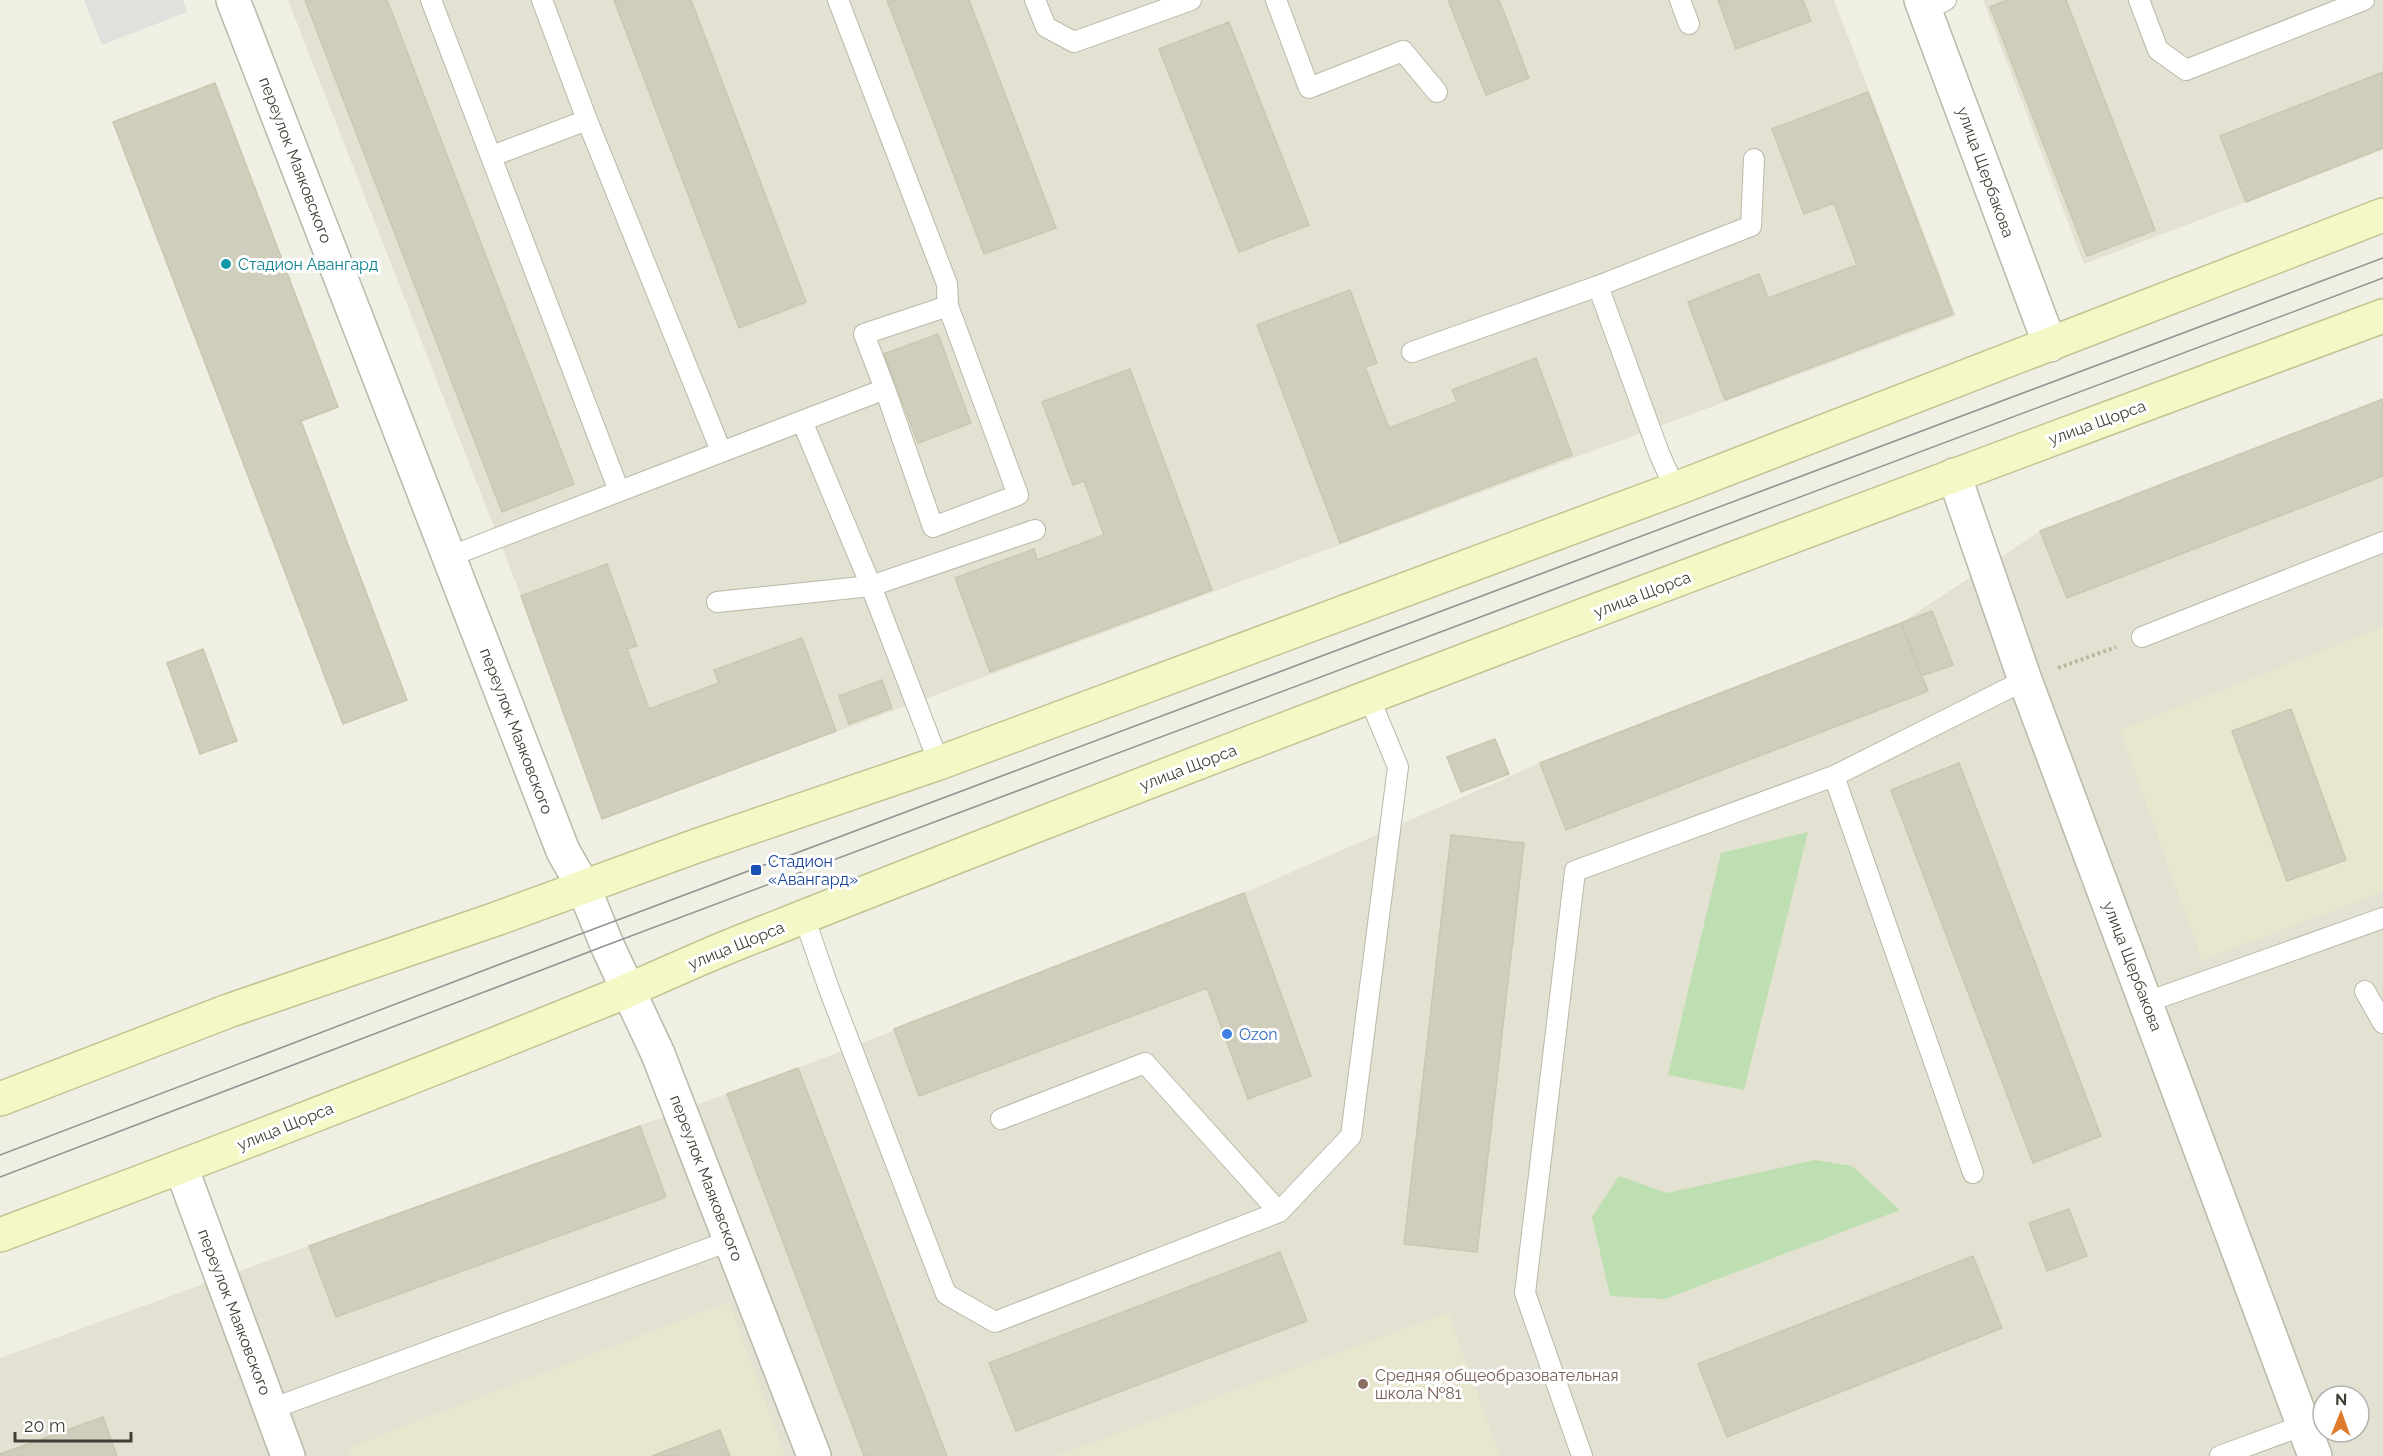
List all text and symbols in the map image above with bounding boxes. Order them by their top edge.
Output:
street label: переулок Маяковского [255,74,336,246]
street label: улица Щербакова [1953,104,2018,240]
place label: Стадион Авангард [238,255,378,274]
marker: Стадион Авангард [219,257,233,271]
street label: улица Щорса [2046,396,2148,449]
street label: улица Щорса [1591,567,1693,622]
street label: переулок Маяковского [476,645,557,817]
street label: улица Щорса [1137,740,1239,795]
place label: Стадион «Авангард» [768,852,858,889]
marker: Стадион «Авангард» [749,863,763,877]
street label: улица Щербакова [2099,899,2166,1034]
street label: улица Щорса [685,918,787,973]
place label: Ozon [1239,1025,1278,1044]
marker: Ozon [1220,1027,1234,1041]
street label: переулок Маяковского [666,1092,747,1264]
street label: улица Щорса [234,1099,336,1154]
street label: переулок Маяковского [194,1226,275,1398]
place label: Средняя общеобразовательная школа №81 [1375,1366,1618,1403]
marker: Средняя общеобразовательная школа №81 [1356,1377,1370,1391]
north arrow [2311,1384,2371,1444]
text: N [2335,1390,2348,1409]
scale bar [15,1405,130,1443]
text: 20 m [24,1415,66,1436]

